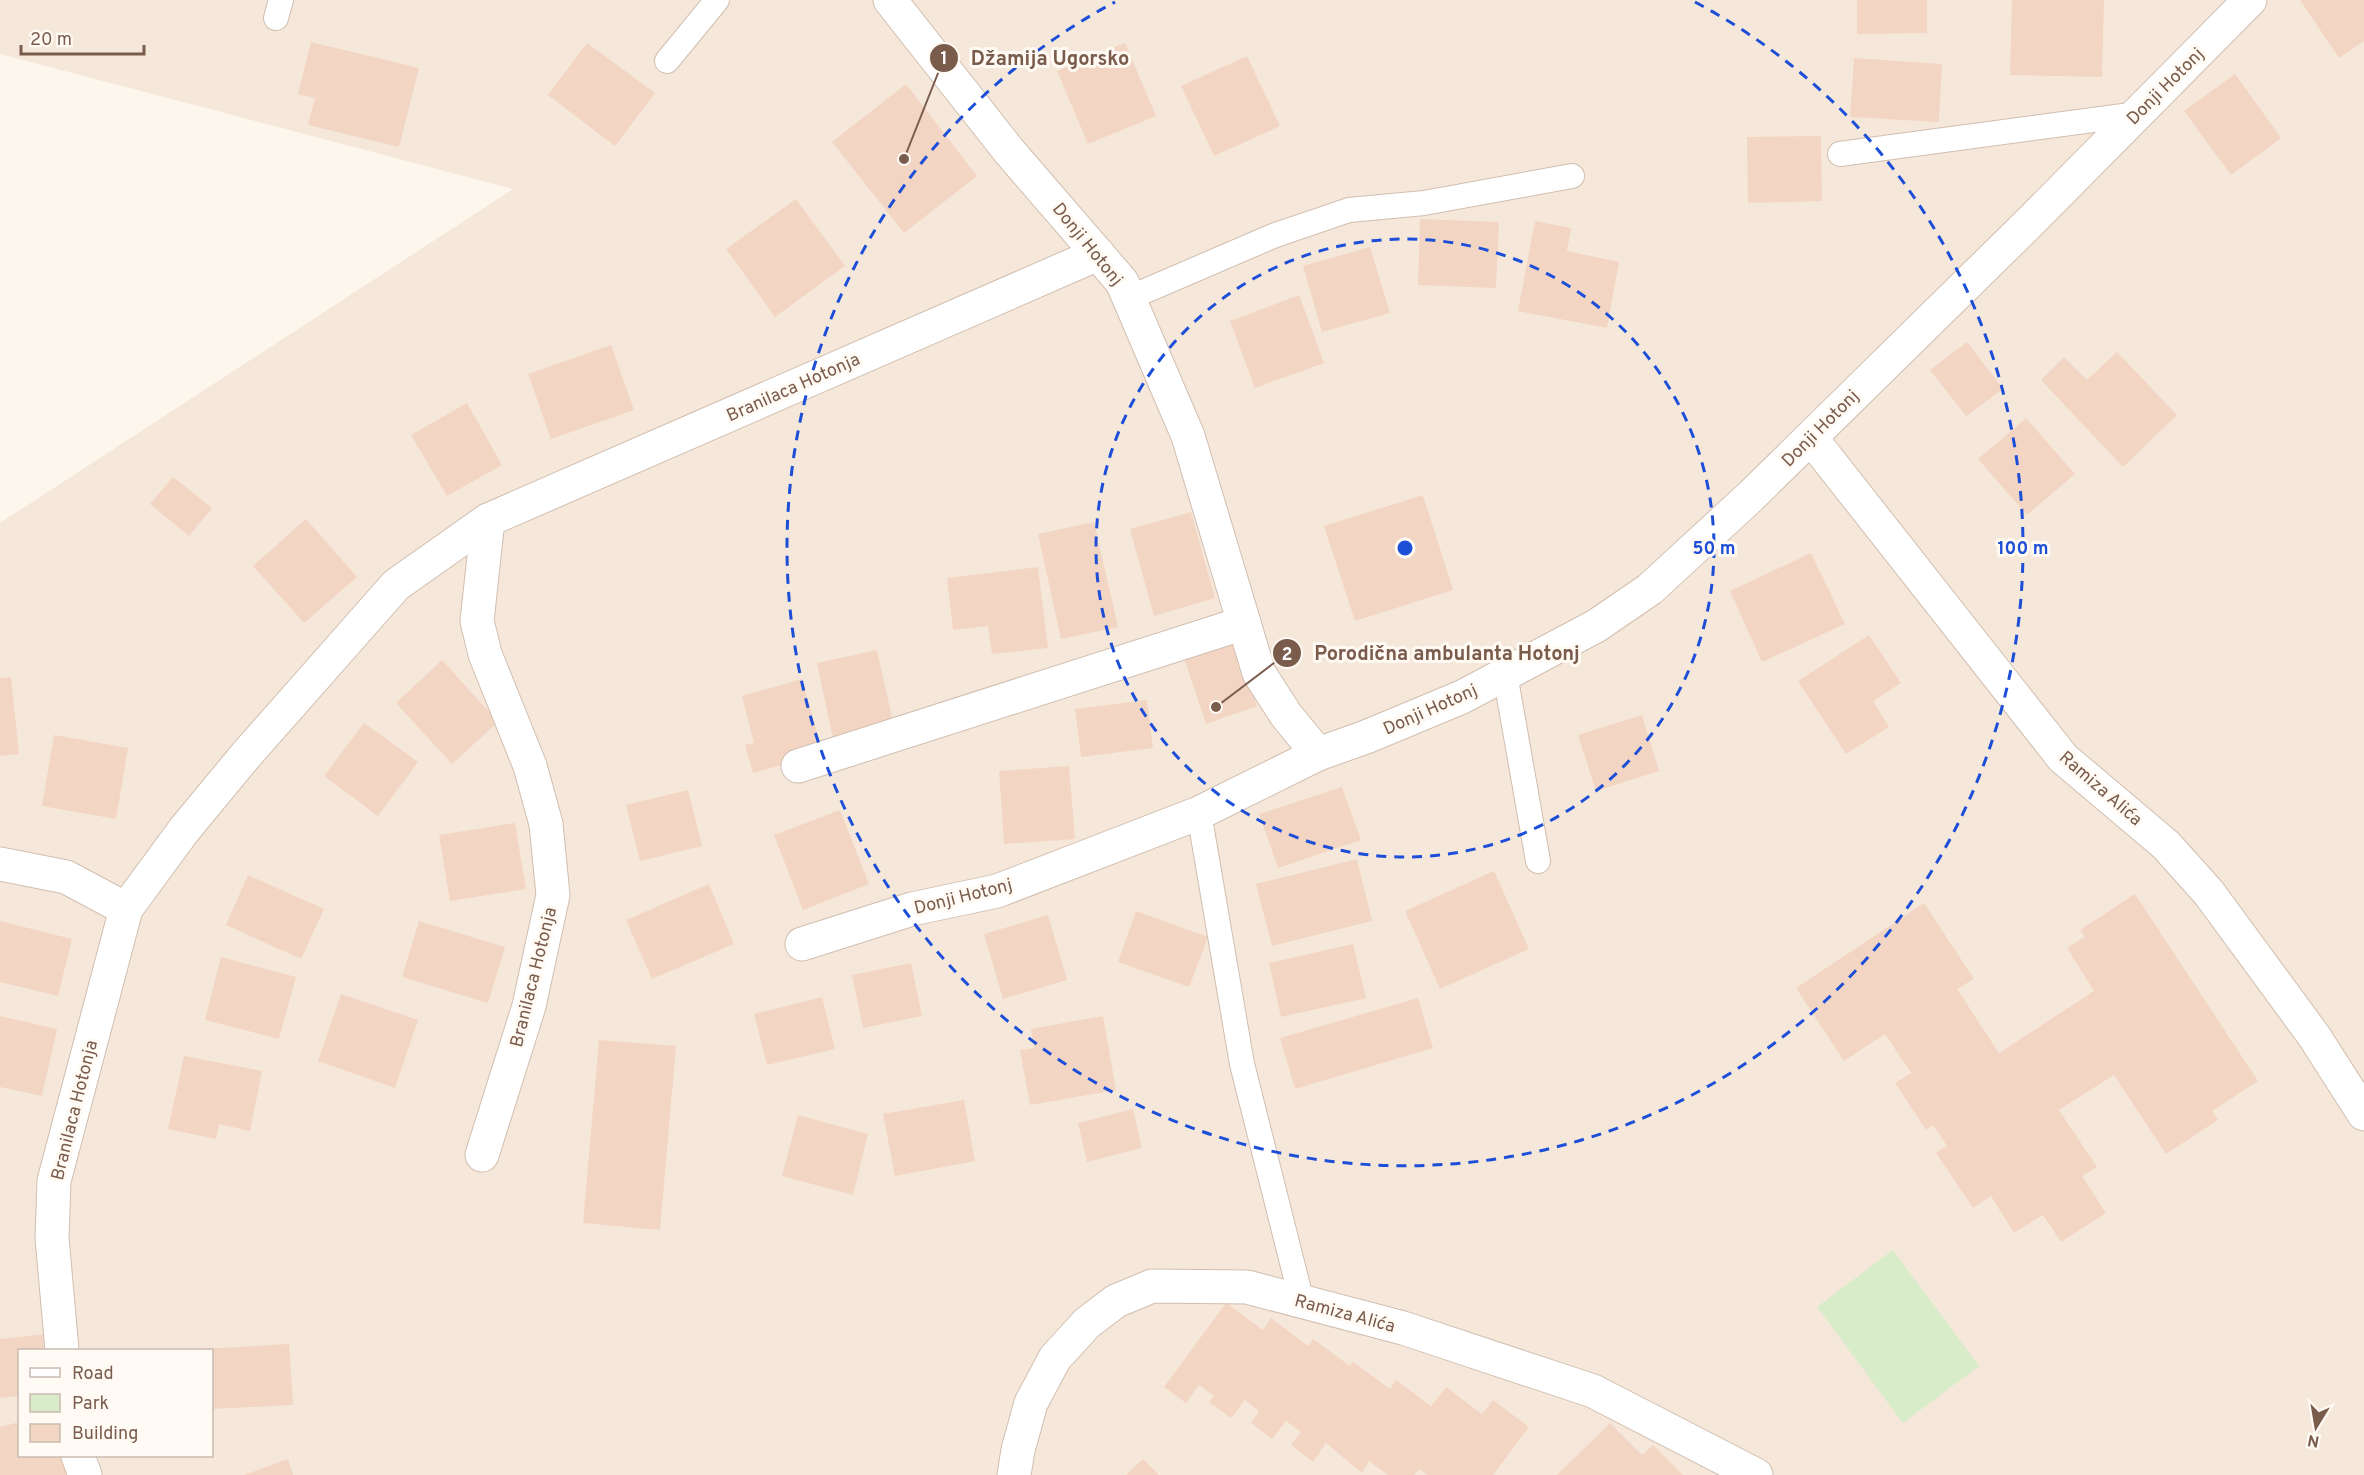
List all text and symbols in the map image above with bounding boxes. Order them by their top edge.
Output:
scale bar [21,18,144,56]
text: 20 m [30,29,72,52]
callout: Džamija Ugorsko [929,39,1142,77]
street label: Donji Hotonj [2122,43,2210,131]
text: Džamija Ugorsko [971,47,1129,73]
text: 1 [940,48,948,71]
street label: Donji Hotonj [1046,199,1127,291]
street label: Branilaca Hotonja [723,349,864,428]
street label: Donji Hotonj [1777,385,1865,473]
centre of rings [1395,538,1415,558]
text: 50 m [1692,538,1736,561]
text: 100 m [1997,538,2049,561]
callout: Porodična ambulanta Hotonj [1272,634,1591,672]
text: Porodična ambulanta Hotonj [1314,642,1580,668]
text: 2 [1281,644,1293,667]
street label: Donji Hotonj [1380,679,1481,741]
street label: Ramiza Alića [2054,747,2146,832]
street label: Donji Hotonj [912,874,1015,921]
street label: Branilaca Hotonja [506,905,563,1050]
street label: Branilaca Hotonja [47,1038,104,1183]
street label: Ramiza Alića [1292,1290,1397,1339]
legend [18,1349,213,1457]
text: Road [72,1363,114,1386]
text: Park [72,1393,109,1416]
north arrow [2286,1397,2346,1457]
text: Building [72,1423,138,1446]
text: N [2306,1429,2321,1451]

